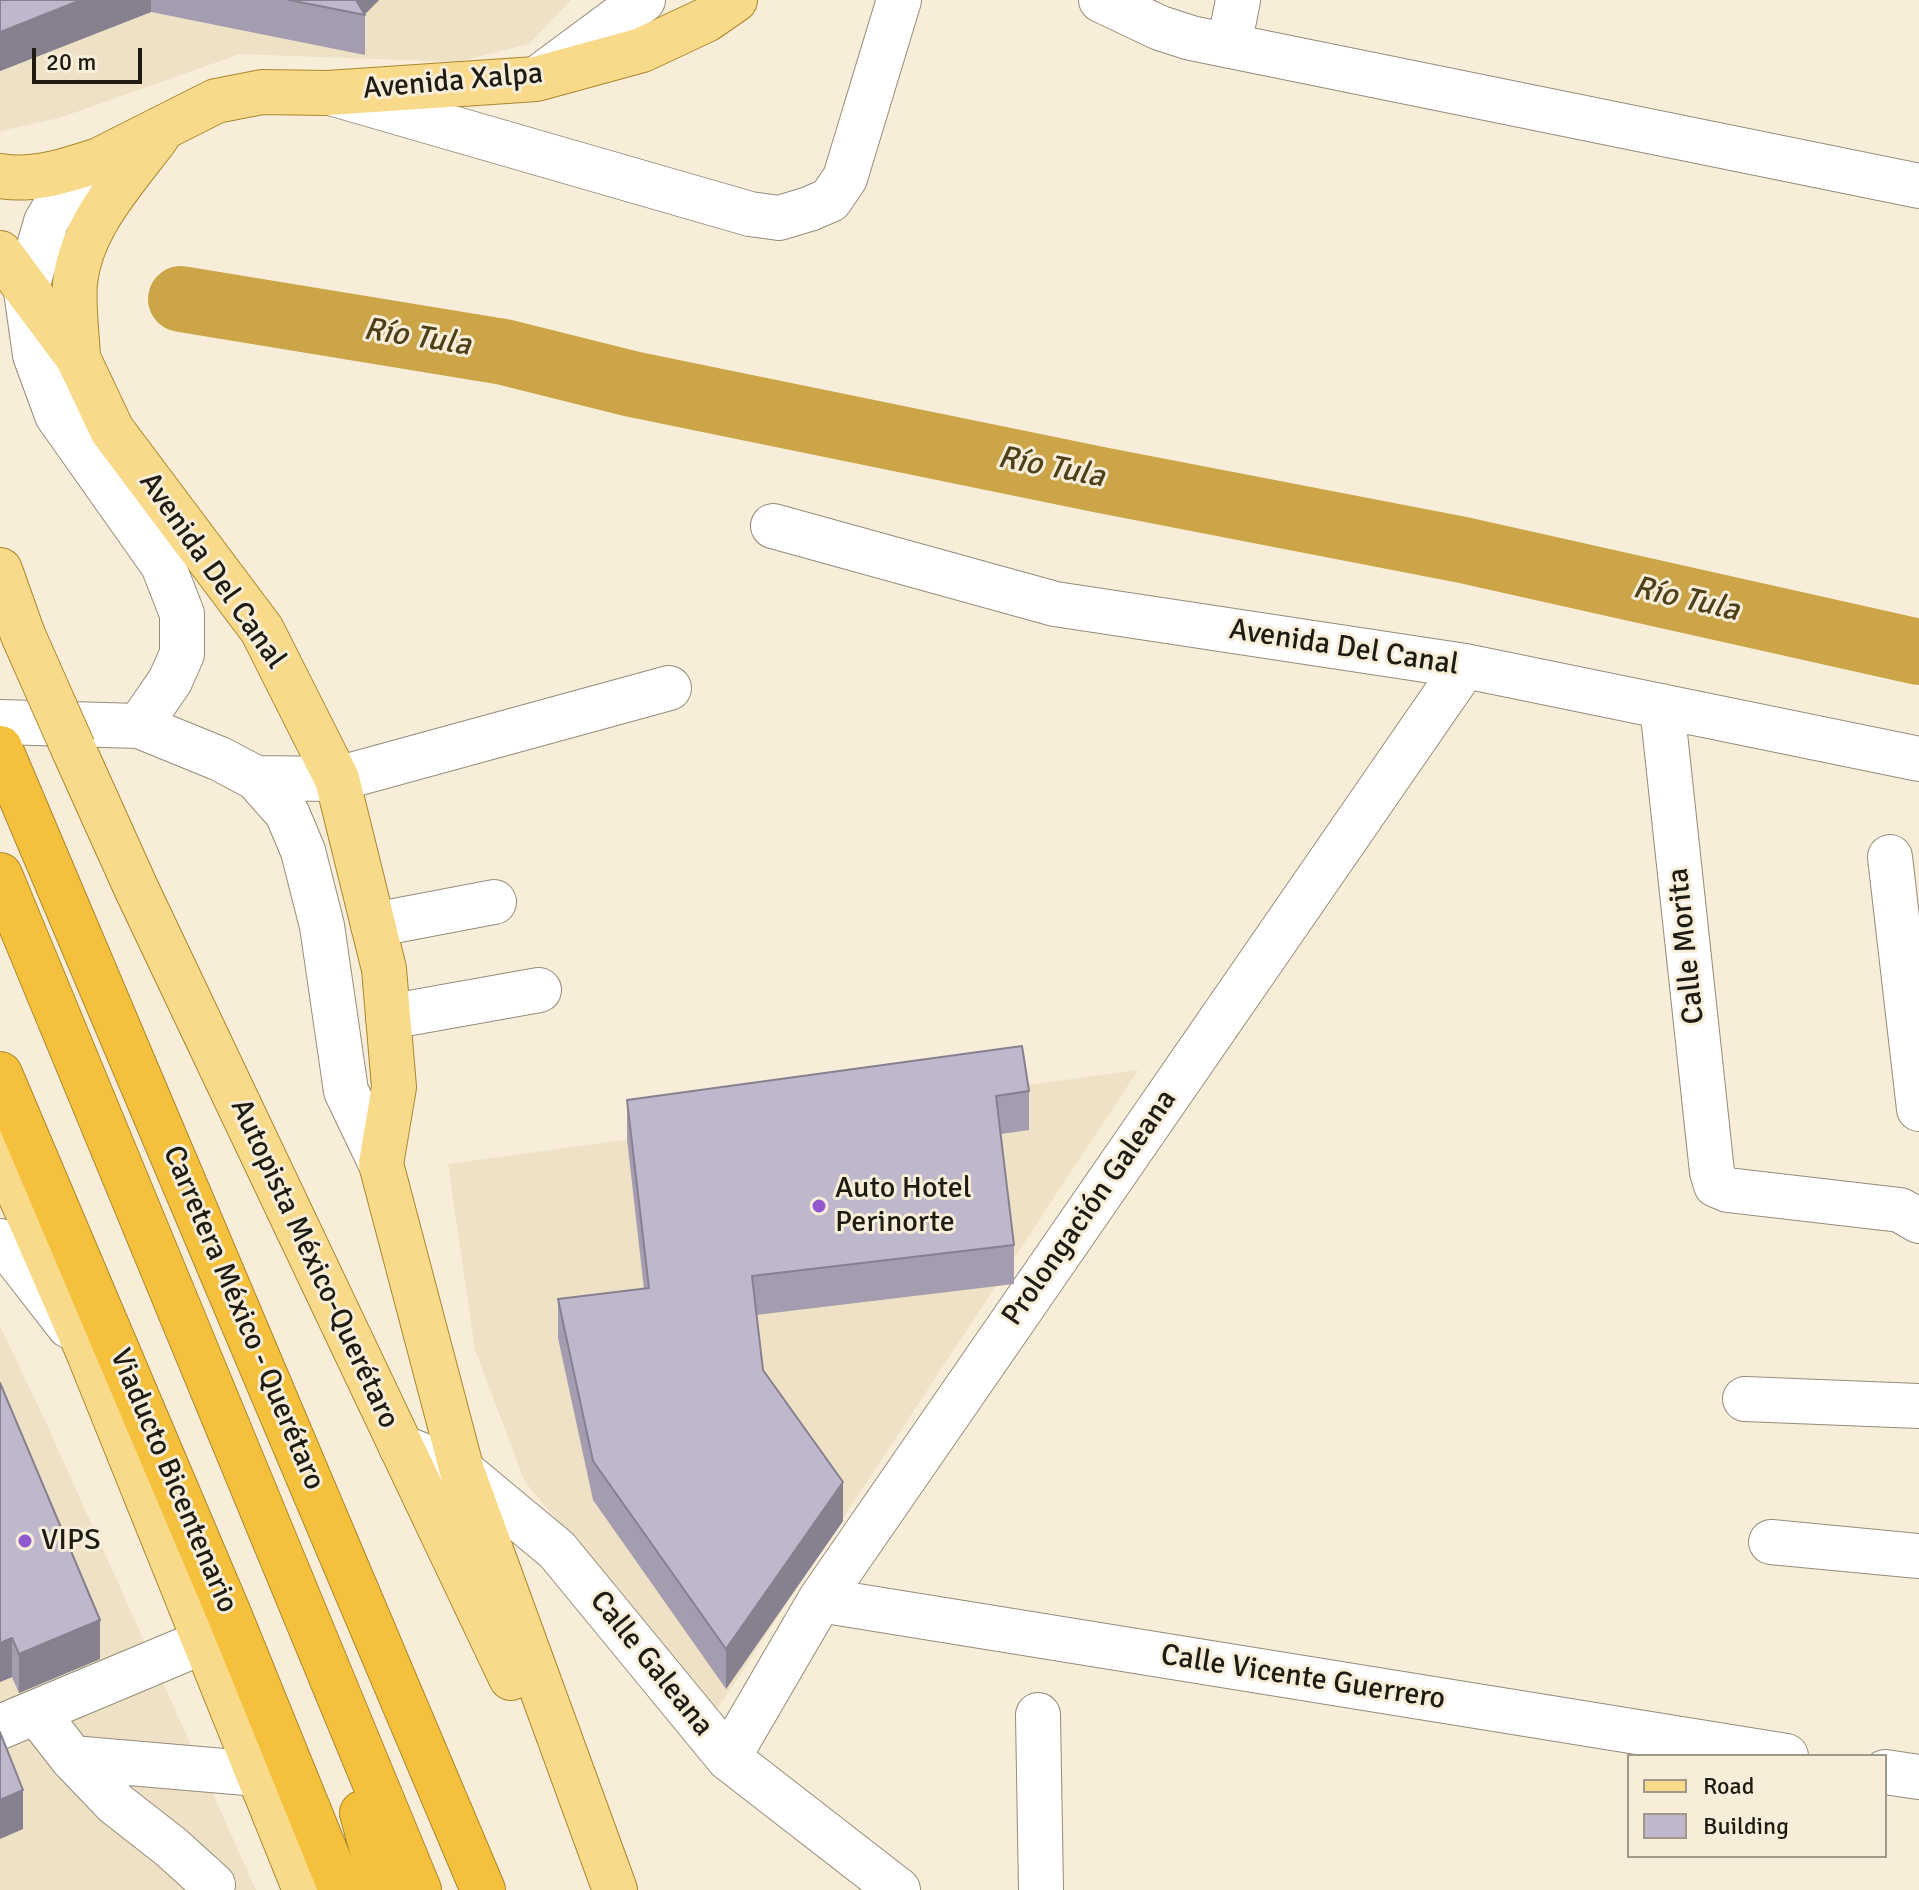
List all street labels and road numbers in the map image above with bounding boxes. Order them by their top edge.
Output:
street label: Avenida Xalpa [361,56,545,108]
street label: Avenida Del Canal [131,466,293,676]
street label: Avenida Del Canal [1227,612,1461,684]
street label: Calle Morita [1661,866,1713,1026]
street label: Prolongación Galeana [995,1083,1185,1333]
street label: Autopista México-Querétaro [222,1094,406,1434]
street label: Carretera México - Querétaro [154,1141,332,1495]
street label: Viaducto Bicentenario [101,1344,245,1618]
street label: Calle Galeana [581,1584,721,1744]
street label: Calle Vicente Guerrero [1158,1638,1448,1718]

